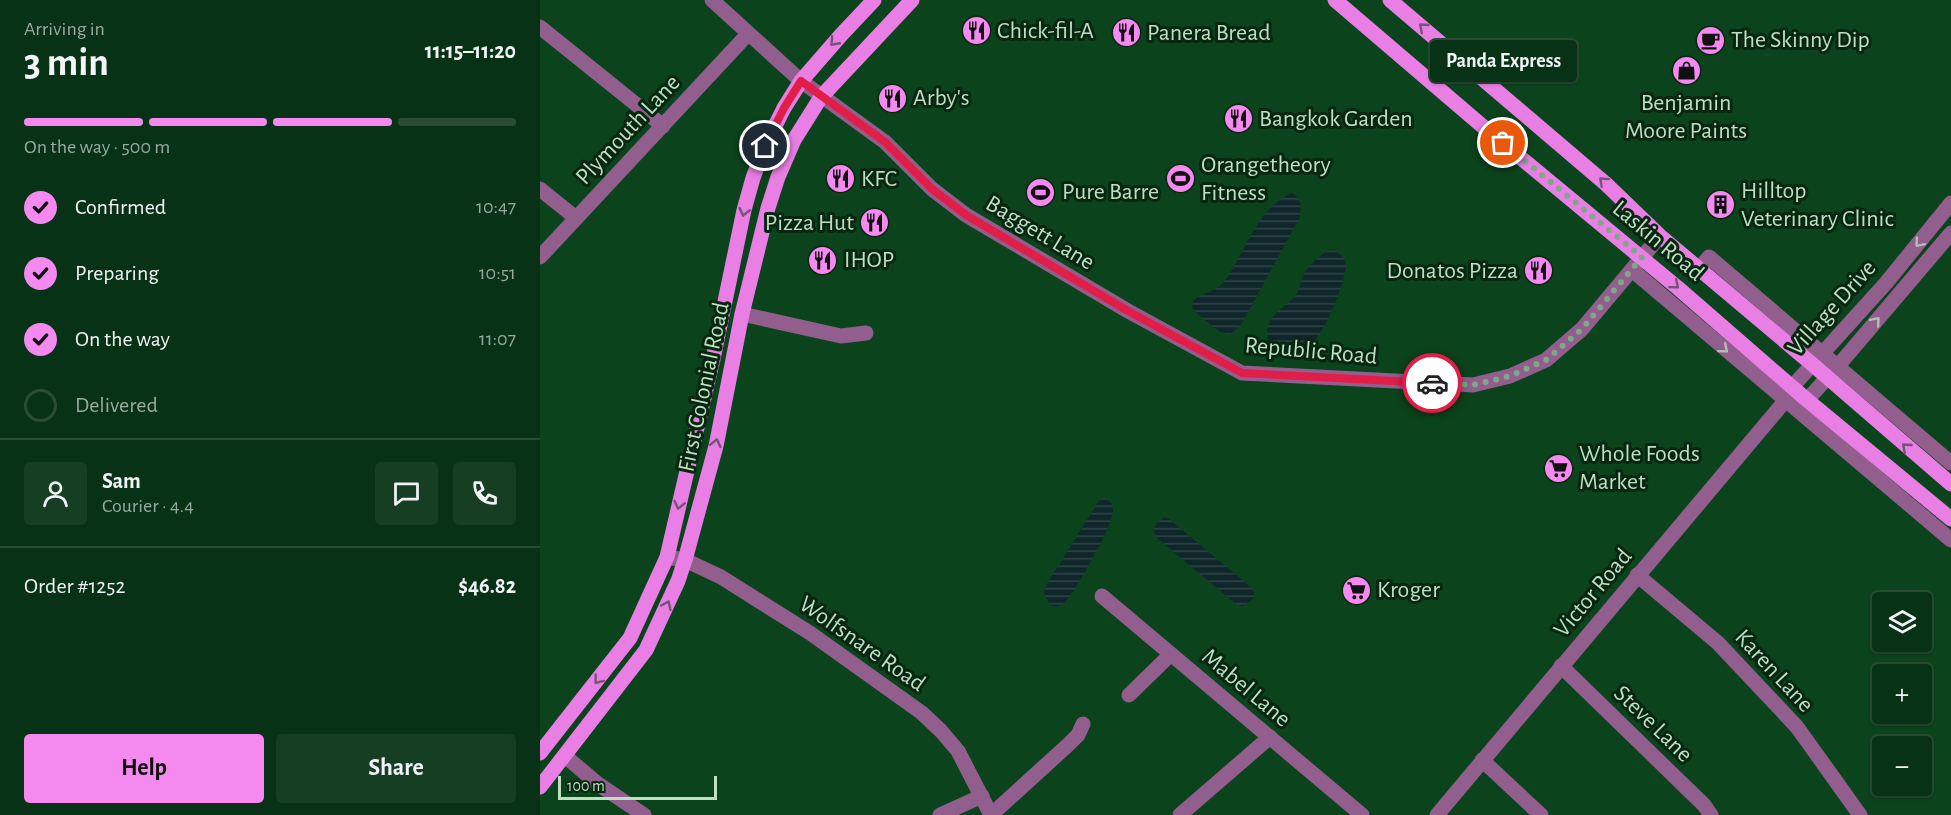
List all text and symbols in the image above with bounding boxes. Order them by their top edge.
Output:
restaurant icon: Chick-fil-A [960,15,992,47]
restaurant icon: Panera Bread [1110,17,1142,49]
text: Arriving in [24,19,105,39]
place label: Chick-fil-A [997,19,1094,43]
place label: Panera Bread [1147,21,1271,45]
one-way arrow [1419,24,1430,35]
cafe icon: The Skinny Dip [1694,24,1726,56]
place label: The Skinny Dip [1731,28,1870,52]
one-way arrow [830,36,841,46]
text: 11:15–11:20 [425,40,516,62]
callout: Panda Express [1430,41,1576,83]
text: 3 min [24,44,109,83]
text: Panda Express [1446,51,1561,71]
shop icon: Benjamin Moore Paints [1670,54,1702,86]
street label: Plymouth Lane [571,71,685,189]
restaurant icon: Arby's [876,82,908,114]
place label: Arby's [913,86,970,110]
place label: Benjamin Moore Paints [1625,91,1747,143]
restaurant icon: Bangkok Garden [1222,103,1254,135]
place label: Bangkok Garden [1259,107,1413,131]
pin [1477,117,1528,168]
pin [739,120,790,171]
icon: bag [1486,126,1519,159]
icon: home [748,129,781,162]
text: On the way · 500 m [24,137,170,157]
place label: Orangetheory Fitness [1201,153,1331,205]
restaurant icon: KFC [824,163,856,195]
sports icon: Orangetheory Fitness [1164,163,1196,195]
place label: KFC [861,167,897,191]
sports icon: Pure Barre [1025,176,1057,208]
one-way arrow [1599,177,1610,188]
place label: Hilltop Veterinary Clinic [1741,179,1894,231]
place label: Pure Barre [1062,180,1159,204]
building icon: Hilltop Veterinary Clinic [1704,189,1736,221]
icon: check [24,191,57,224]
street label: Baggett Lane [982,191,1098,275]
text: Confirmed [75,196,166,218]
street label: Laskin Road [1608,196,1708,286]
text: 10:47 [476,197,516,217]
one-way arrow [738,207,751,217]
restaurant icon: Pizza Hut [859,207,891,239]
place label: Pizza Hut [765,211,854,235]
one-way arrow [1915,236,1926,247]
restaurant icon: IHOP [807,244,839,276]
place label: IHOP [844,248,894,272]
restaurant icon: Donatos Pizza [1523,255,1555,287]
street label: Village Drive [1783,256,1881,360]
icon: check [24,257,57,290]
place label: Donatos Pizza [1386,259,1518,283]
text: Preparing [75,262,159,284]
text: 10:51 [479,263,516,283]
one-way arrow [1668,277,1679,288]
street label: First Colonial Road [674,300,734,474]
one-way arrow [1869,317,1880,328]
icon: check [24,323,57,356]
text: On the way [75,328,170,350]
text: 11:07 [479,329,516,349]
street label: Republic Road [1244,333,1378,369]
one-way arrow [1717,341,1728,352]
courier [1402,353,1462,413]
icon: car [1416,367,1449,400]
text: Delivered [75,394,158,416]
one-way arrow [709,438,722,448]
place label: Whole Foods Market [1579,442,1700,494]
one-way arrow [1902,443,1913,454]
supermarket icon: Whole Foods Market [1542,452,1574,484]
button: person [24,462,87,525]
button: chat [375,462,438,525]
button: phone [453,462,516,525]
text: Sam [102,470,141,492]
text: Courier · 4.4 [102,496,194,516]
one-way arrow [674,500,687,510]
street label: Victor Road [1549,544,1637,642]
supermarket icon: Kroger [1340,574,1372,606]
text: Order #1252 [24,575,125,597]
text: $46.82 [458,575,516,597]
place label: Kroger [1377,578,1440,602]
street label: Wolfsnare Road [795,592,929,696]
map controls [1872,592,1932,796]
button: layers [1872,592,1932,652]
one-way arrow [659,601,671,612]
street label: Karen Lane [1730,625,1818,717]
street label: Mabel Lane [1197,644,1295,732]
button: + [1872,664,1932,724]
one-way arrow [594,673,605,684]
street label: Steve Lane [1609,681,1697,767]
button: Help [24,734,264,803]
button: Share [276,734,516,803]
button: − [1872,736,1932,796]
scale bar [558,773,717,800]
text: 100 m [567,778,605,794]

